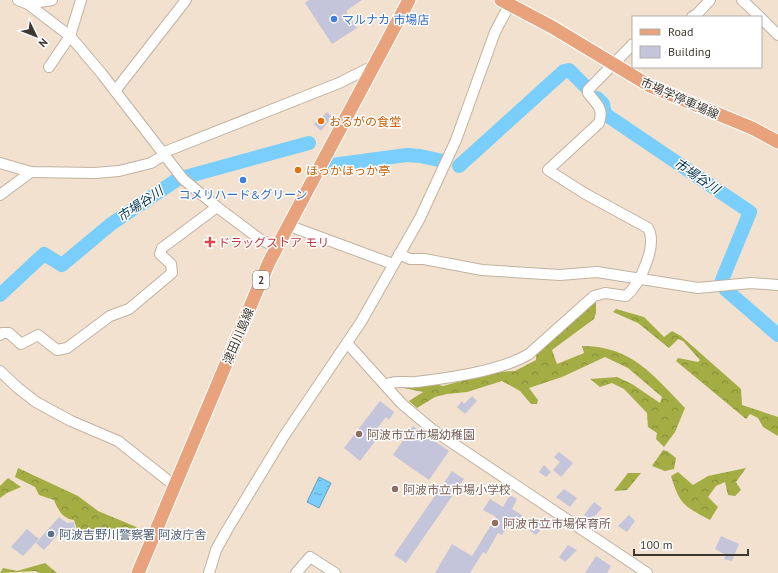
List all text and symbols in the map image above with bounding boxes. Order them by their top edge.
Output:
place label: マルナカ 市場店 [342,12,429,27]
marker: マルナカ 市場店 [329,14,339,24]
north arrow [16,16,56,56]
legend [632,16,762,68]
text: Road [668,24,693,39]
text: N [36,35,51,50]
text: Building [668,44,711,59]
street label: 市場学停車場線 [639,74,721,122]
place label: おるがの食堂 [329,114,401,129]
marker: おるがの食堂 [316,116,326,126]
water label: 市場谷川 [671,154,725,199]
place label: ほっかほっか亭 [306,163,390,178]
marker: ほっかほっか亭 [293,165,303,175]
marker: コメリハード&グリーン [238,175,248,185]
water label: 市場谷川 [114,181,168,226]
place label: コメリハード&グリーン [178,187,308,202]
place label: ドラッグストア モリ [218,235,329,250]
marker: ドラッグストア モリ [205,237,215,247]
road number: 2 [253,271,269,289]
street label: 津田川島線 [219,305,257,367]
place label: 阿波市立市場幼稚園 [367,427,475,442]
marker: 阿波市立市場幼稚園 [354,429,364,439]
place label: 阿波市立市場小学校 [403,482,511,497]
marker: 阿波市立市場小学校 [390,484,400,494]
place label: 阿波市立市場保育所 [503,516,611,531]
marker: 阿波市立市場保育所 [490,518,500,528]
place label: 阿波吉野川警察署 阿波庁舎 [59,527,206,542]
marker: 阿波吉野川警察署 阿波庁舎 [46,529,56,539]
scale bar [634,531,748,557]
text: 100 m [640,537,673,552]

